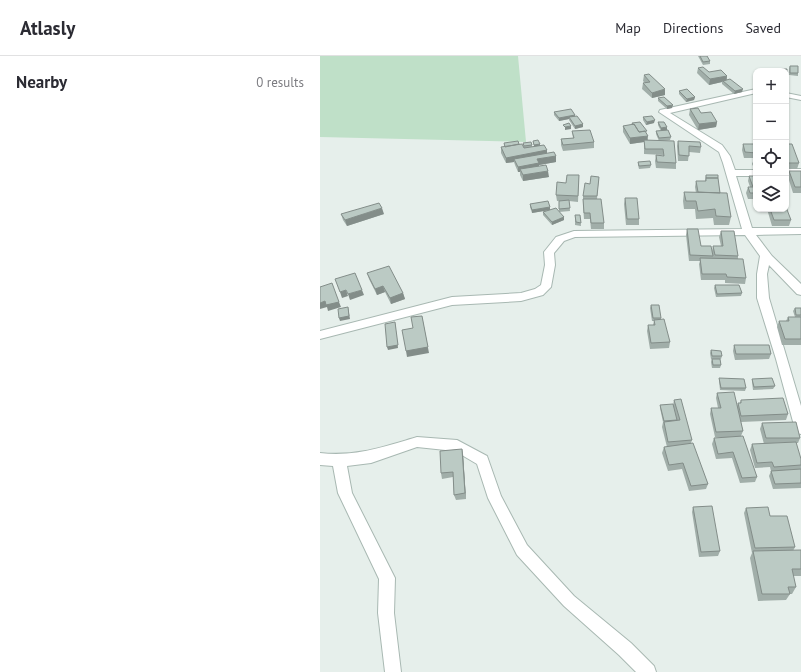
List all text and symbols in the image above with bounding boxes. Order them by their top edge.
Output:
text: Atlasly [20,16,75,40]
text: Map [615,19,641,37]
text: Directions [663,19,723,37]
text: Saved [745,19,781,37]
map controls [753,68,789,212]
button: + [753,68,789,104]
text: Nearby [16,71,67,93]
text: 0 results [256,74,304,91]
button: − [753,104,789,140]
button: locate [753,140,789,176]
button: layers [753,176,789,212]

